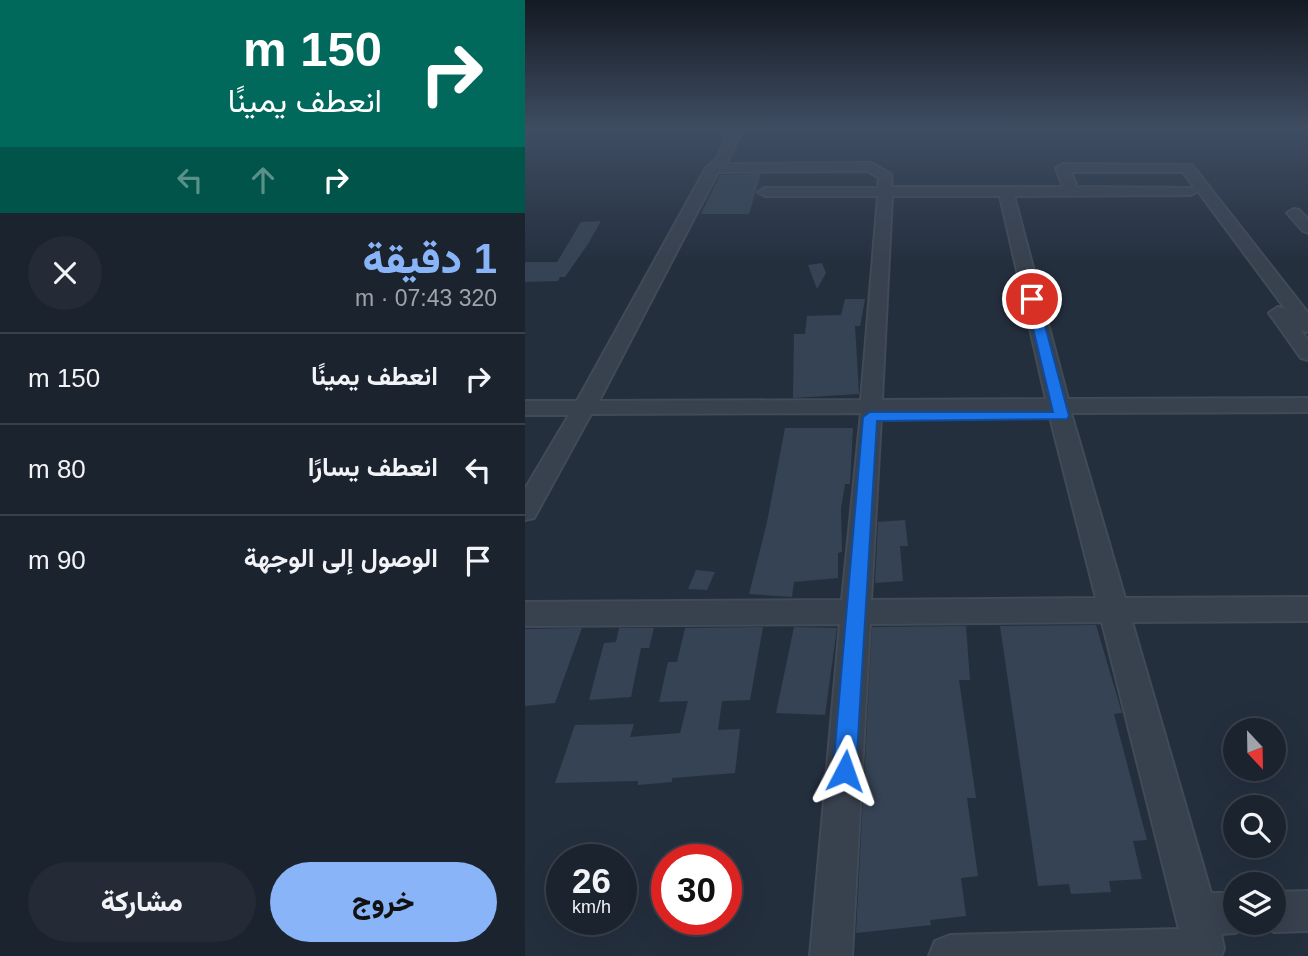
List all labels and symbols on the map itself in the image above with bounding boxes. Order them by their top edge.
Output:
pin [1002,269,1062,329]
north arrow [1223,718,1286,780]
position arrow [808,734,882,808]
speed limit sign: 30 [651,844,742,935]

